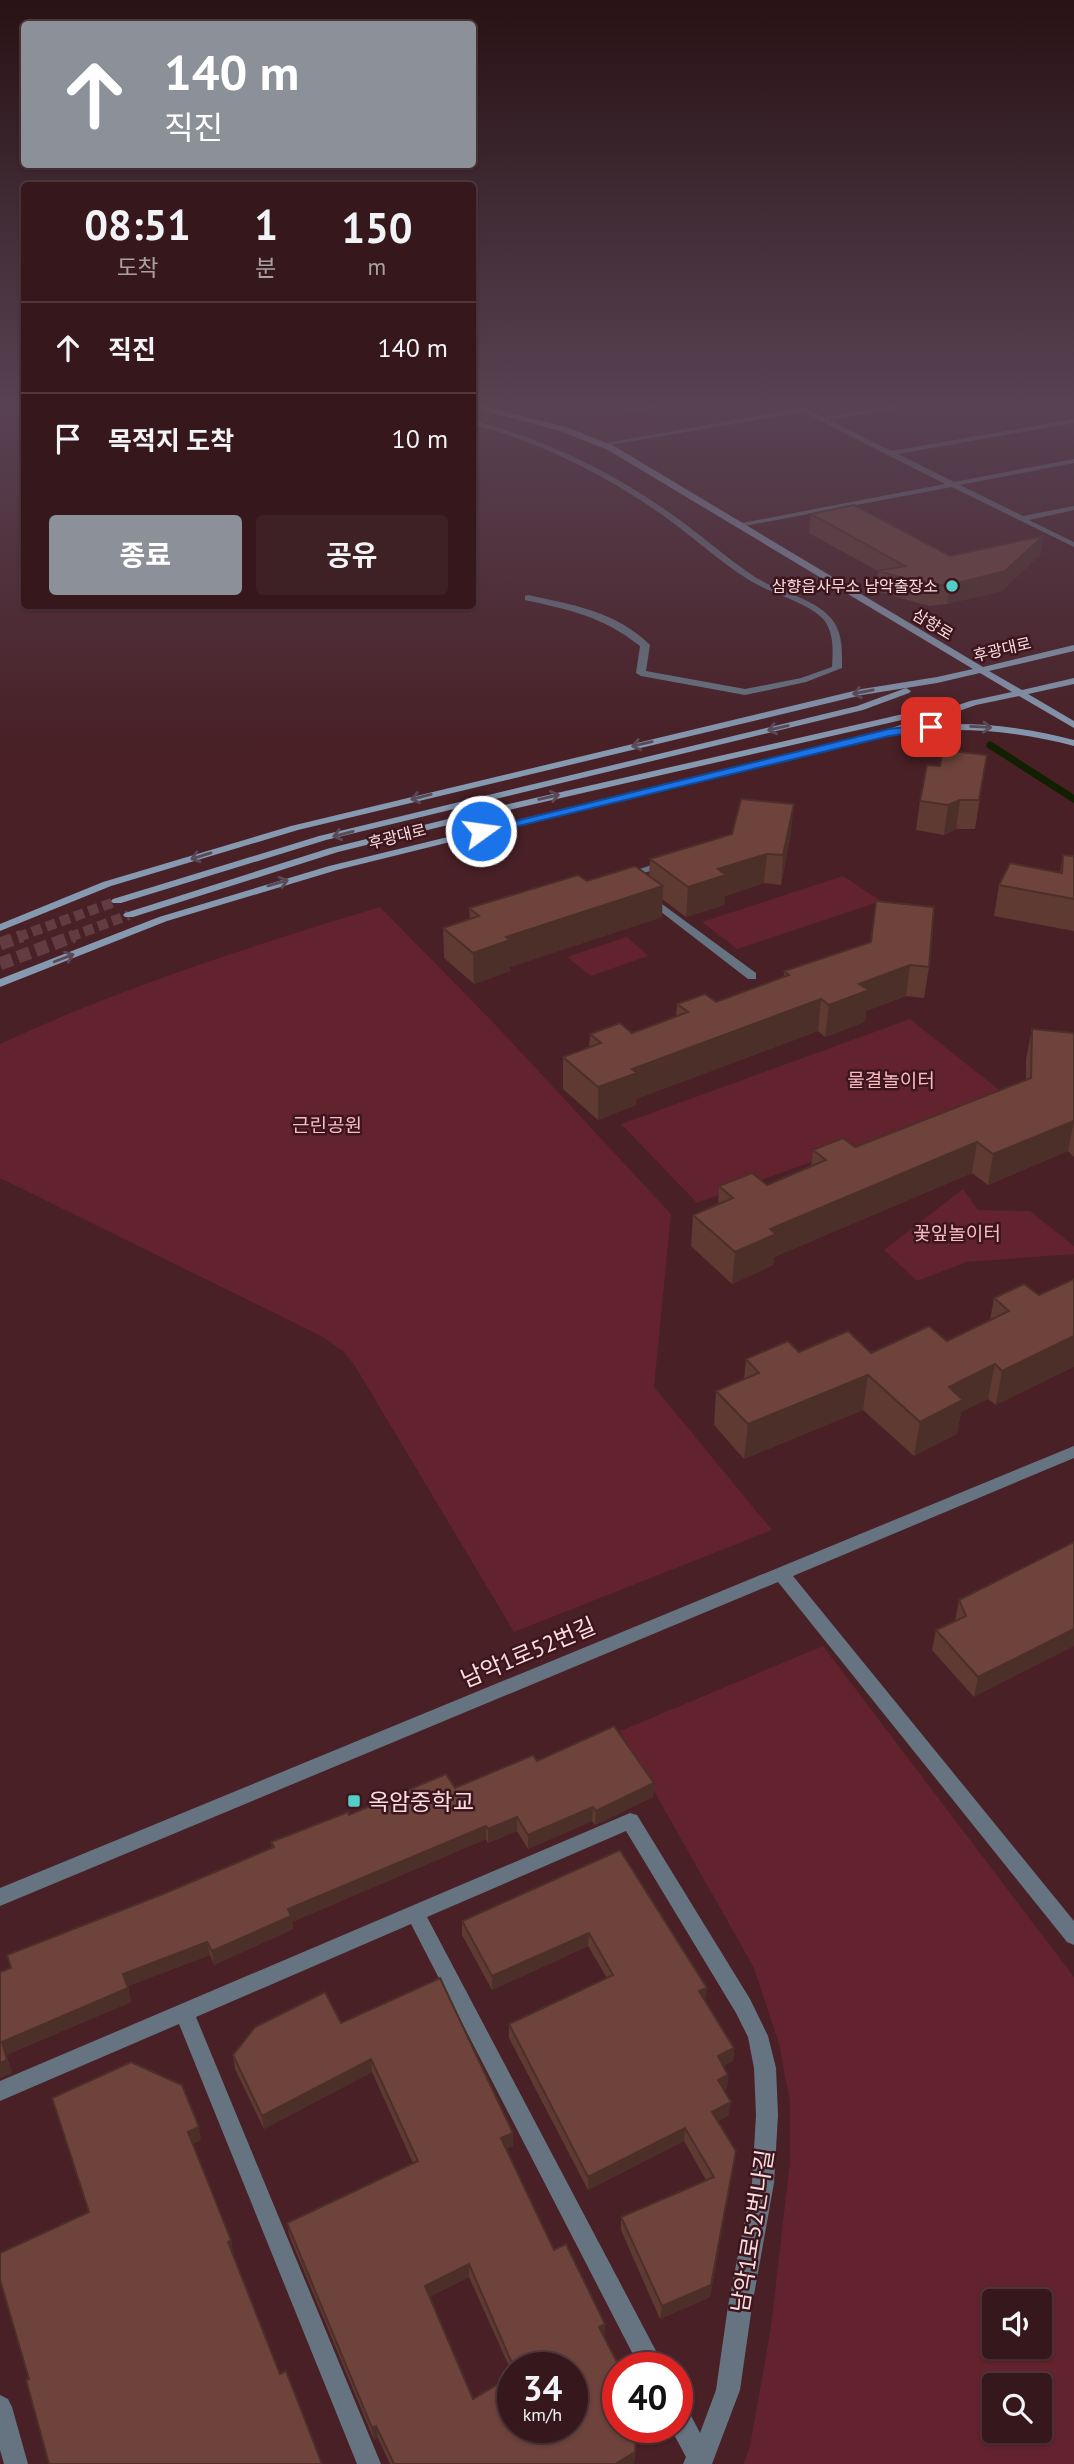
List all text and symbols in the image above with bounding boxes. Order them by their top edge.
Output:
text: 140 m [164,40,299,104]
icon: ahead [49,49,140,140]
text: 직진 [164,106,223,148]
text: 08:51 [84,197,191,252]
text: 1 [254,197,278,252]
text: 150 [341,200,413,255]
text: m [368,252,386,281]
text: 도착 [116,253,159,282]
text: 분 [255,253,277,282]
icon: ahead [49,329,87,367]
text: 140 m [377,331,448,364]
text: 직진 [108,333,156,366]
icon: arrive [49,420,87,458]
text: 10 m [392,422,448,455]
text: 목적지 도착 [108,424,234,457]
button: 종료 [49,515,242,595]
button: 공유 [256,515,448,595]
place label: 삼향읍사무소 남악출장소 [772,576,938,596]
marker: 삼향읍사무소 남악출장소 [944,578,960,594]
street label: 삼향로 [909,604,957,644]
street label: 후광대로 [971,633,1033,665]
one-way arrow [852,686,875,700]
pin [901,697,961,757]
icon: arrive [912,708,950,746]
one-way arrow [969,720,992,733]
one-way arrow [767,721,790,735]
one-way arrow [631,738,654,751]
one-way arrow [537,790,560,803]
one-way arrow [410,791,432,804]
position arrow [444,794,518,868]
street label: 후광대로 [366,819,428,853]
one-way arrow [332,827,355,841]
one-way arrow [190,851,212,864]
one-way arrow [267,876,289,889]
one-way arrow [52,950,74,963]
park label: 물결놀이터 [847,1068,935,1092]
park label: 근린공원 [292,1113,362,1137]
park label: 꽃잎놀이터 [913,1221,1001,1245]
street label: 남악1로52번길 [456,1611,600,1693]
place label: 옥암중학교 [368,1787,474,1816]
marker: 옥암중학교 [346,1793,362,1809]
street label: 남악1로52번나길 [725,2147,779,2315]
map controls [982,2289,1052,2443]
button: sound [982,2289,1052,2359]
speed limit sign: 40 [602,2352,693,2443]
text: 34 [523,2365,562,2411]
button: search [982,2373,1052,2443]
text: km/h [523,2403,562,2426]

